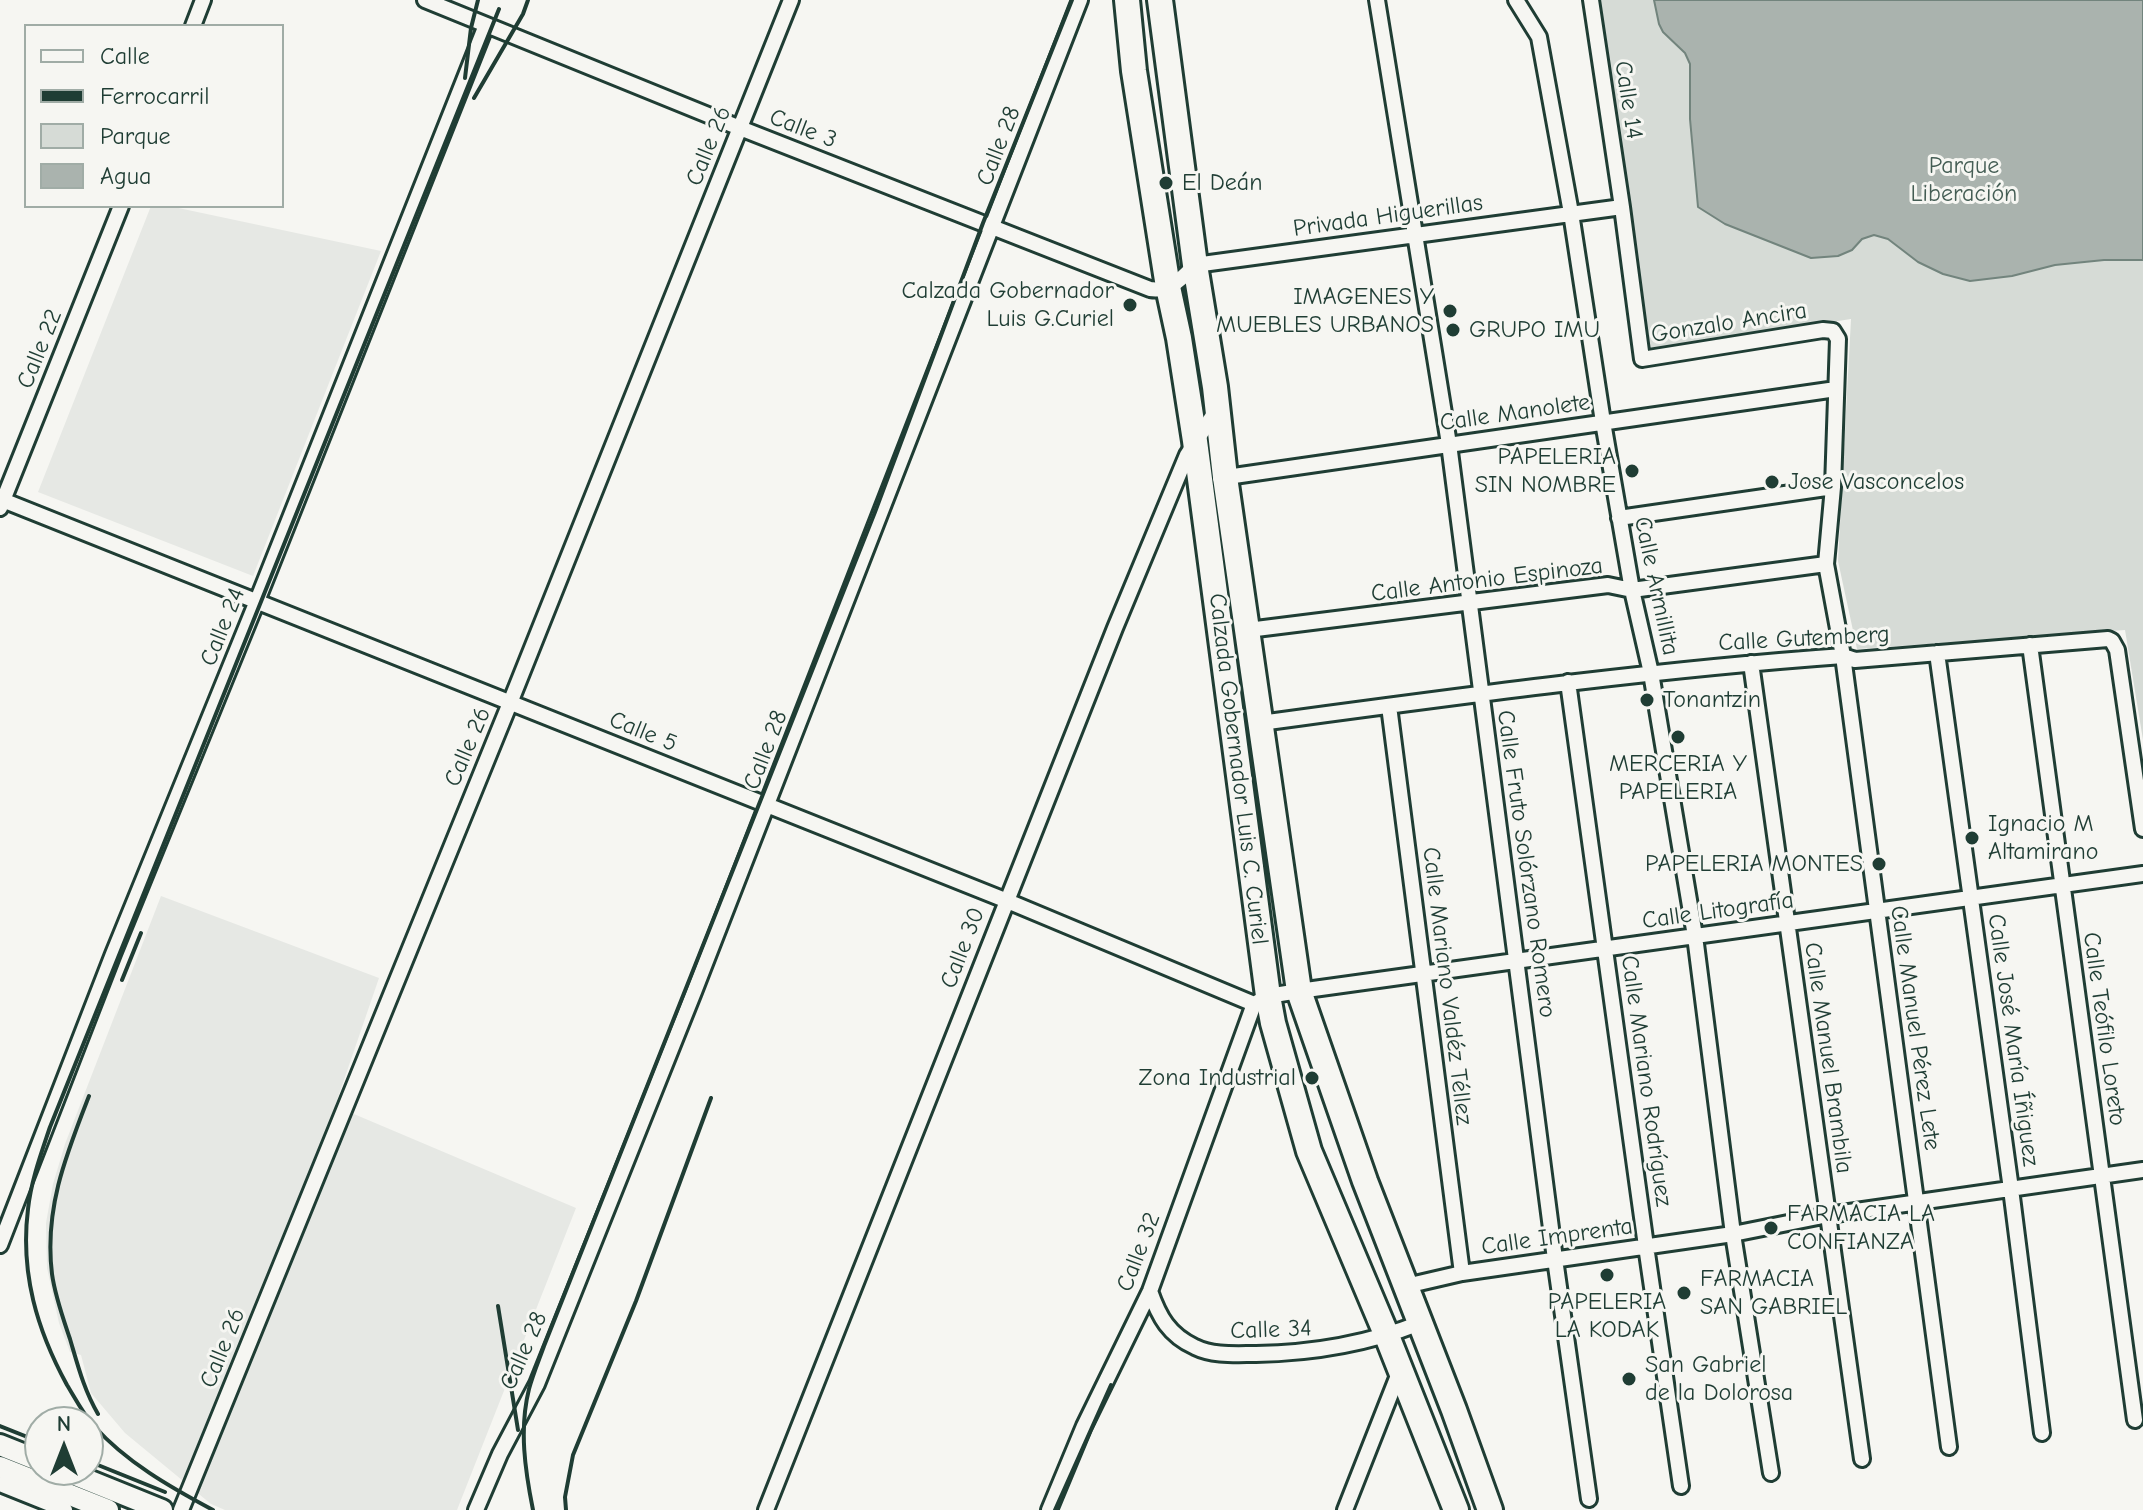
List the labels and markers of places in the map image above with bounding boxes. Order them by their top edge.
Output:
place label: El Deán [1182,169,1263,197]
marker: El Deán [1157,174,1175,192]
place label: Calzada Gobernador Luis G.Curiel [901,277,1114,333]
place label: IMAGENES Y MUEBLES URBANOS [1216,283,1434,339]
marker: Calzada Gobernador Luis G.Curiel [1121,296,1139,314]
marker: IMAGENES Y MUEBLES URBANOS [1441,302,1459,320]
place label: GRUPO IMU [1469,316,1600,344]
marker: GRUPO IMU [1444,321,1462,339]
place label: PAPELERIA SIN NOMBRE [1475,443,1616,499]
marker: PAPELERIA SIN NOMBRE [1623,462,1641,480]
place label: Jose Vasconcelos [1788,468,1964,496]
marker: Jose Vasconcelos [1763,473,1781,491]
place label: Tonantzin [1663,686,1761,714]
marker: Tonantzin [1638,691,1656,709]
marker: MERCERIA Y PAPELERIA [1669,728,1687,746]
place label: MERCERIA Y PAPELERIA [1609,750,1747,806]
place label: Ignacio M Altamirano [1988,810,2098,866]
marker: Ignacio M Altamirano [1963,829,1981,847]
place label: PAPELERIA MONTES [1645,850,1863,878]
marker: PAPELERIA MONTES [1870,855,1888,873]
place label: Zona Industrial [1139,1064,1296,1092]
marker: Zona Industrial [1303,1069,1321,1087]
place label: FARMACIA LA CONFIANZA [1787,1200,1935,1256]
marker: FARMACIA LA CONFIANZA [1762,1219,1780,1237]
place label: FARMACIA SAN GABRIEL [1700,1265,1847,1321]
marker: PAPELERIA LA KODAK [1598,1266,1616,1284]
marker: FARMACIA SAN GABRIEL [1675,1284,1693,1302]
place label: PAPELERIA LA KODAK [1548,1288,1666,1344]
place label: San Gabriel de la Dolorosa [1645,1351,1793,1407]
marker: San Gabriel de la Dolorosa [1620,1370,1638,1388]

